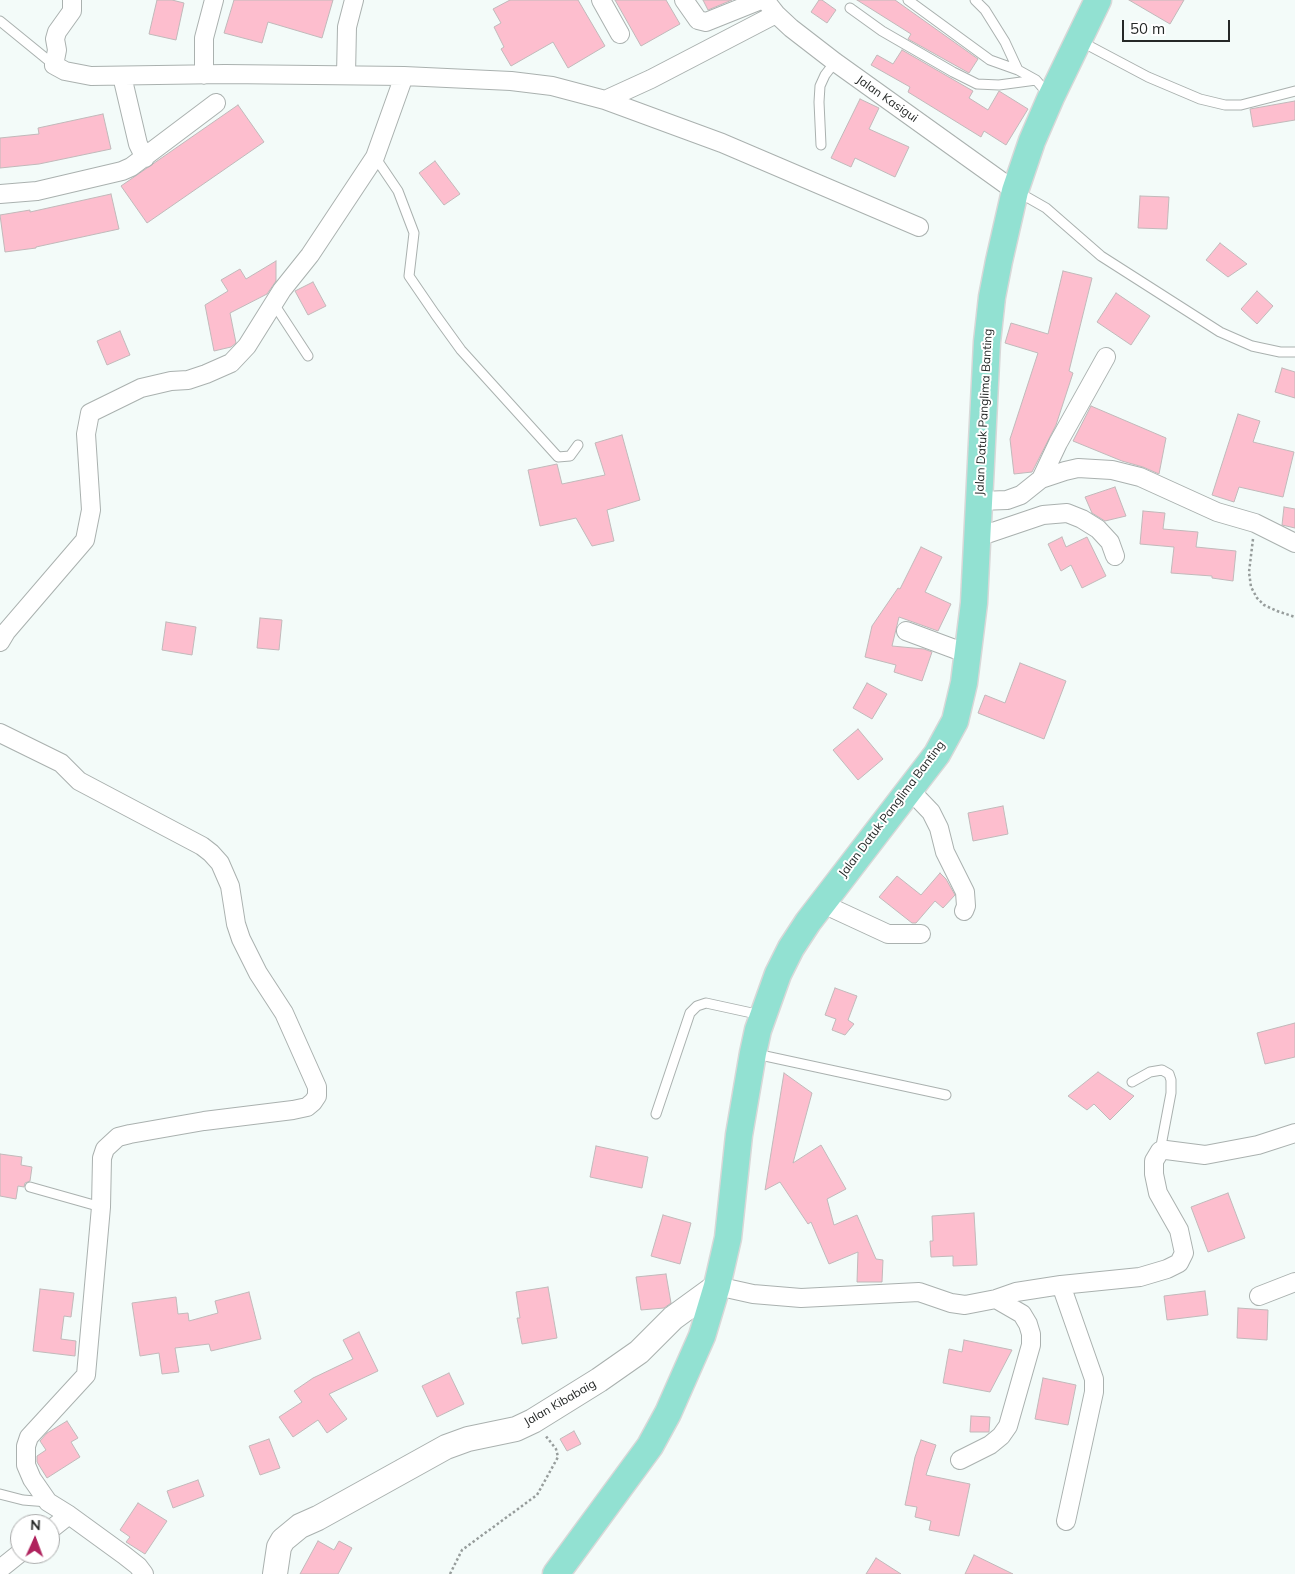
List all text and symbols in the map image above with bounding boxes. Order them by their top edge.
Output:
scale bar [1125,10,1232,42]
text: 50 m [1130,19,1165,38]
street label: Jalan Kasigui [853,72,921,126]
street label: Jalan Datuk Panglima Banting [972,328,996,496]
street label: Jalan Datuk Panglima Banting [836,738,948,880]
street label: Jalan Kibabaig [521,1377,599,1429]
north arrow [10,1514,60,1564]
text: N [30,1516,41,1534]

